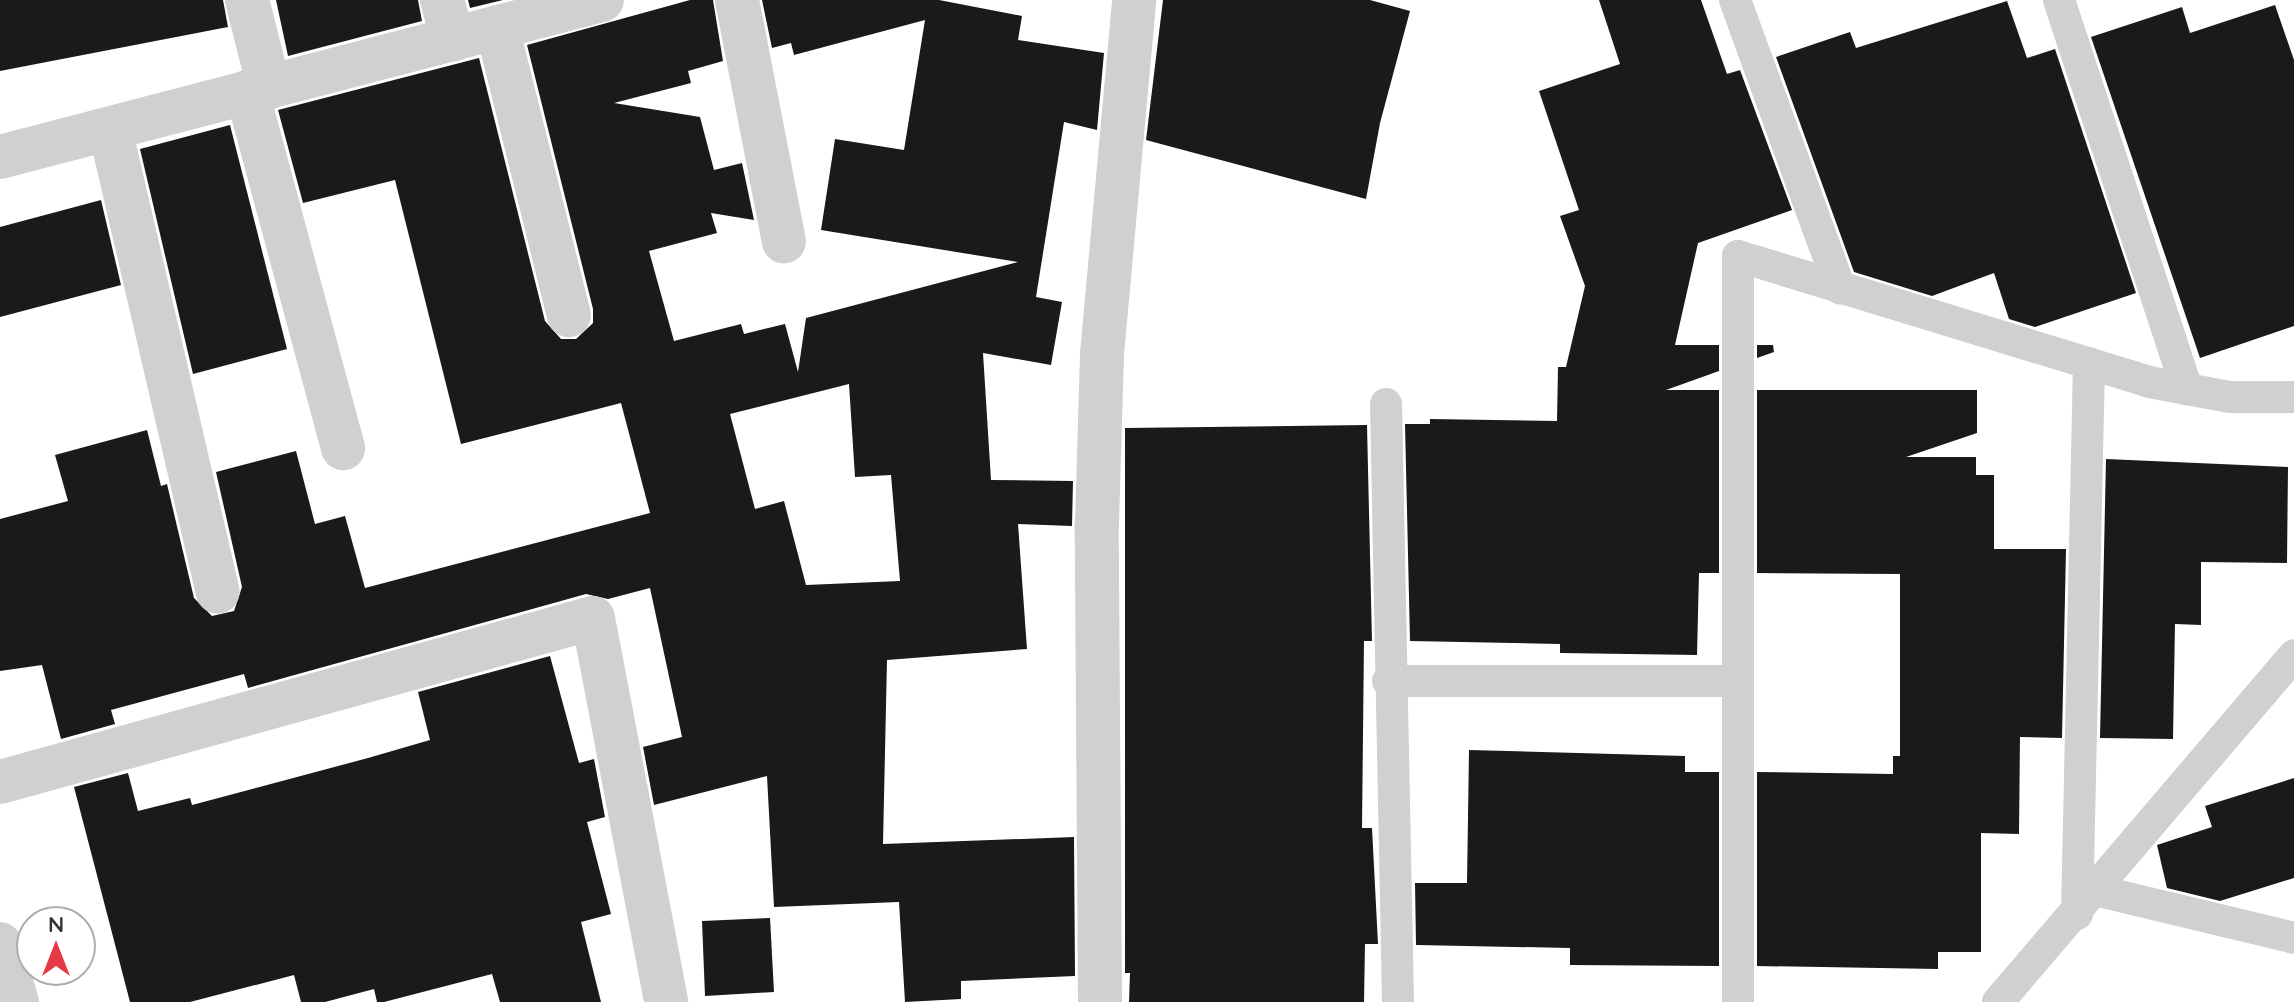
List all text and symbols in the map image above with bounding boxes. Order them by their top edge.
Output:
north arrow [16,906,96,986]
text: N [48,910,64,938]

